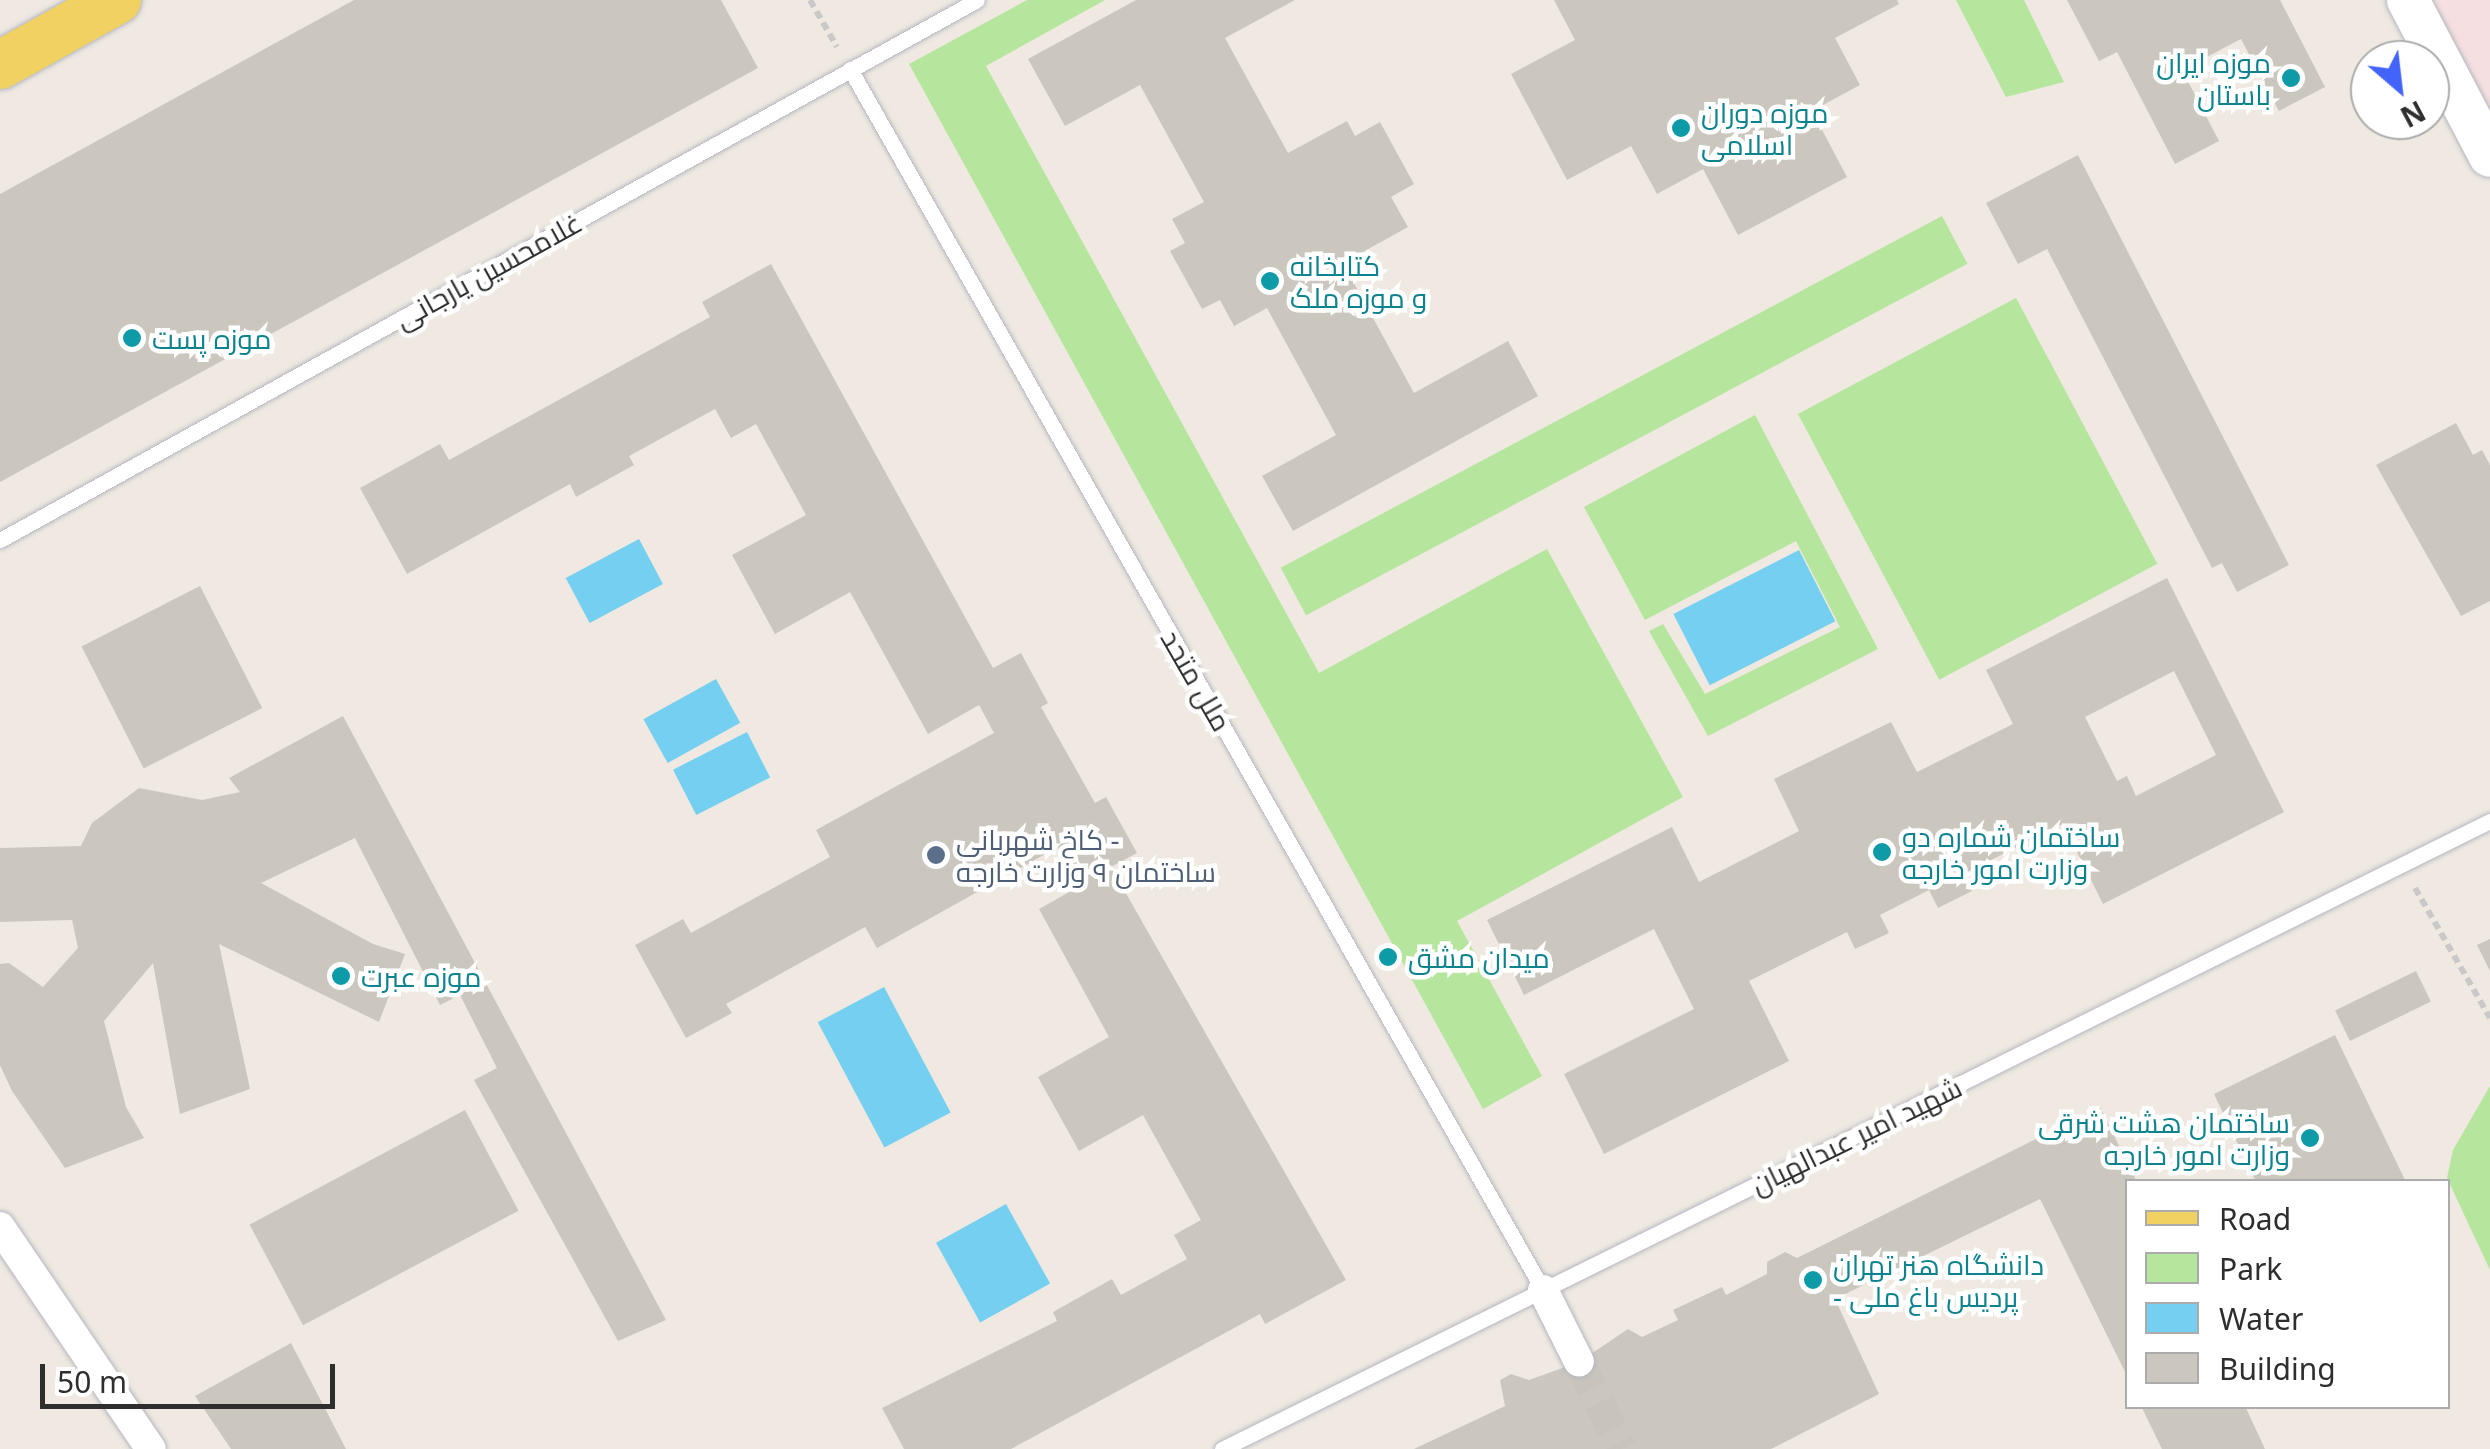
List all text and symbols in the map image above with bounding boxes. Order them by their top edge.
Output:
north arrow [2350,40,2450,140]
place label: موزه ایران باستان [2156,45,2271,111]
marker: موزه ایران باستان [2280,67,2302,89]
text: N [2394,93,2432,137]
place label: موزه دوران اسلامی [1701,95,1828,161]
marker: موزه دوران اسلامی [1670,117,1692,139]
street label: غلامحسین یارجانی [389,205,587,335]
place label: کتابخانه و موزه ملک [1290,248,1427,314]
marker: کتابخانه و موزه ملک [1259,270,1281,292]
place label: موزه پست [152,321,272,355]
marker: موزه پست [121,327,143,349]
street label: ملل متحد [1155,623,1239,737]
place label: ساختمان شماره دو وزارت امور خارجه [1902,819,2120,885]
place label: کاخ شهربانی - ساختمان ۹ وزارت خارجه [956,822,1216,888]
marker: ساختمان شماره دو وزارت امور خارجه [1871,841,1893,863]
marker: کاخ شهربانی - ساختمان ۹ وزارت خارجه [925,844,947,866]
place label: میدان مشق [1408,940,1550,974]
marker: میدان مشق [1377,946,1399,968]
place label: موزه عبرت [361,959,481,993]
marker: موزه عبرت [330,965,352,987]
street label: شهید امیر عبدالهیان [1745,1069,1967,1201]
place label: ساختمان هشت شرقی وزارت امور خارجه [2038,1105,2290,1171]
marker: ساختمان هشت شرقی وزارت امور خارجه [2299,1127,2321,1149]
legend [2125,1179,2450,1409]
text: Road [2219,1198,2291,1239]
place label: دانشگاه هنر تهران - پردیس باغ ملی [1833,1247,2044,1313]
text: Park [2219,1248,2282,1289]
marker: دانشگاه هنر تهران - پردیس باغ ملی [1802,1269,1824,1291]
text: Water [2219,1298,2303,1339]
scale bar [45,1344,340,1406]
text: Building [2219,1348,2336,1389]
text: 50 m [57,1361,127,1402]

